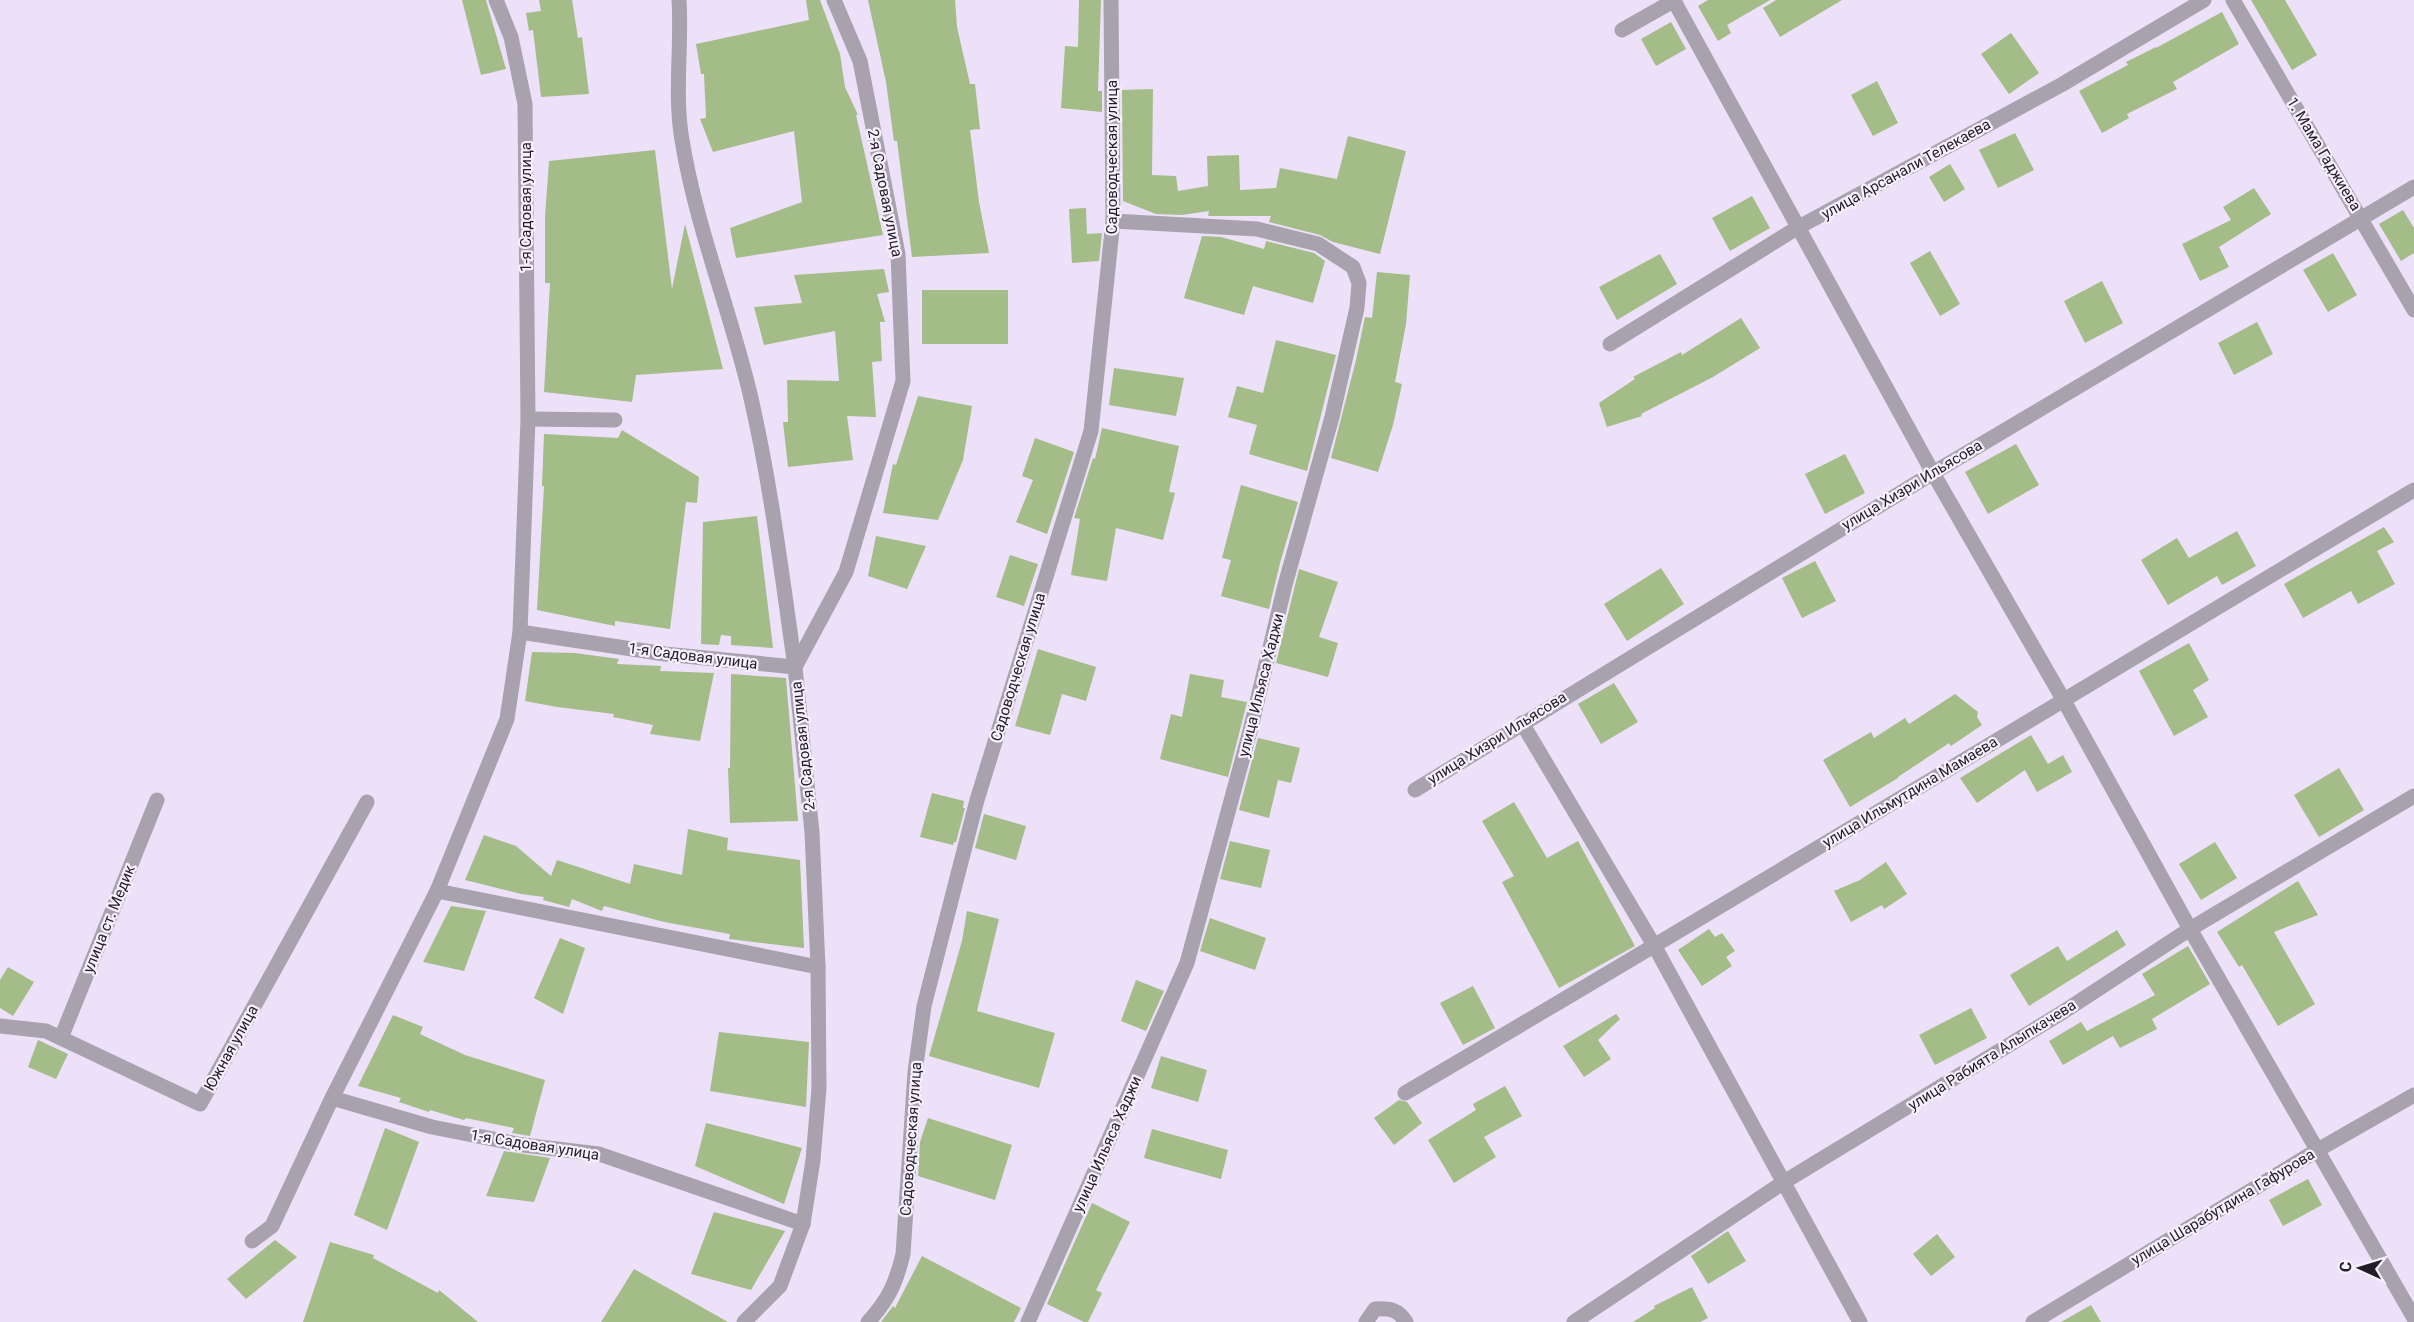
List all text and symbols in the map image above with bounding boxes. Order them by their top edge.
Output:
street label: Садоводческая улица [1103,80,1121,234]
street label: 1. Мама Гаджиева [2283,94,2365,214]
street label: улица Арсанали Телекаева [1818,115,1994,223]
street label: 2-я Садовая улица [864,128,906,258]
street label: 1-я Садовая улица [517,142,535,272]
street label: улица Хизри Ильясова [1839,436,1985,534]
street label: Садоводческая улица [987,591,1049,743]
street label: улица Ильяса Хаджи [1234,611,1288,759]
street label: 1-я Садовая улица [627,639,759,673]
street label: 2-я Садовая улица [787,680,819,812]
street label: улица Хизри Ильясова [1424,688,1570,788]
street label: улица Ильмутдина Мамаева [1819,733,2001,851]
street label: улица ст. Медик [79,863,139,975]
street label: улица Рабията Алыпкачева [1905,996,2079,1114]
street label: Южная улица [200,1002,262,1094]
street label: Садоводческая улица [897,1061,925,1217]
street label: улица Ильяса Хаджи [1069,1073,1145,1215]
street label: 1-я Садовая улица [469,1126,601,1164]
street label: улица Шарабутдина Гафурова [2128,1145,2318,1269]
north arrow [2330,1238,2390,1298]
text: С [2336,1261,2355,1273]

